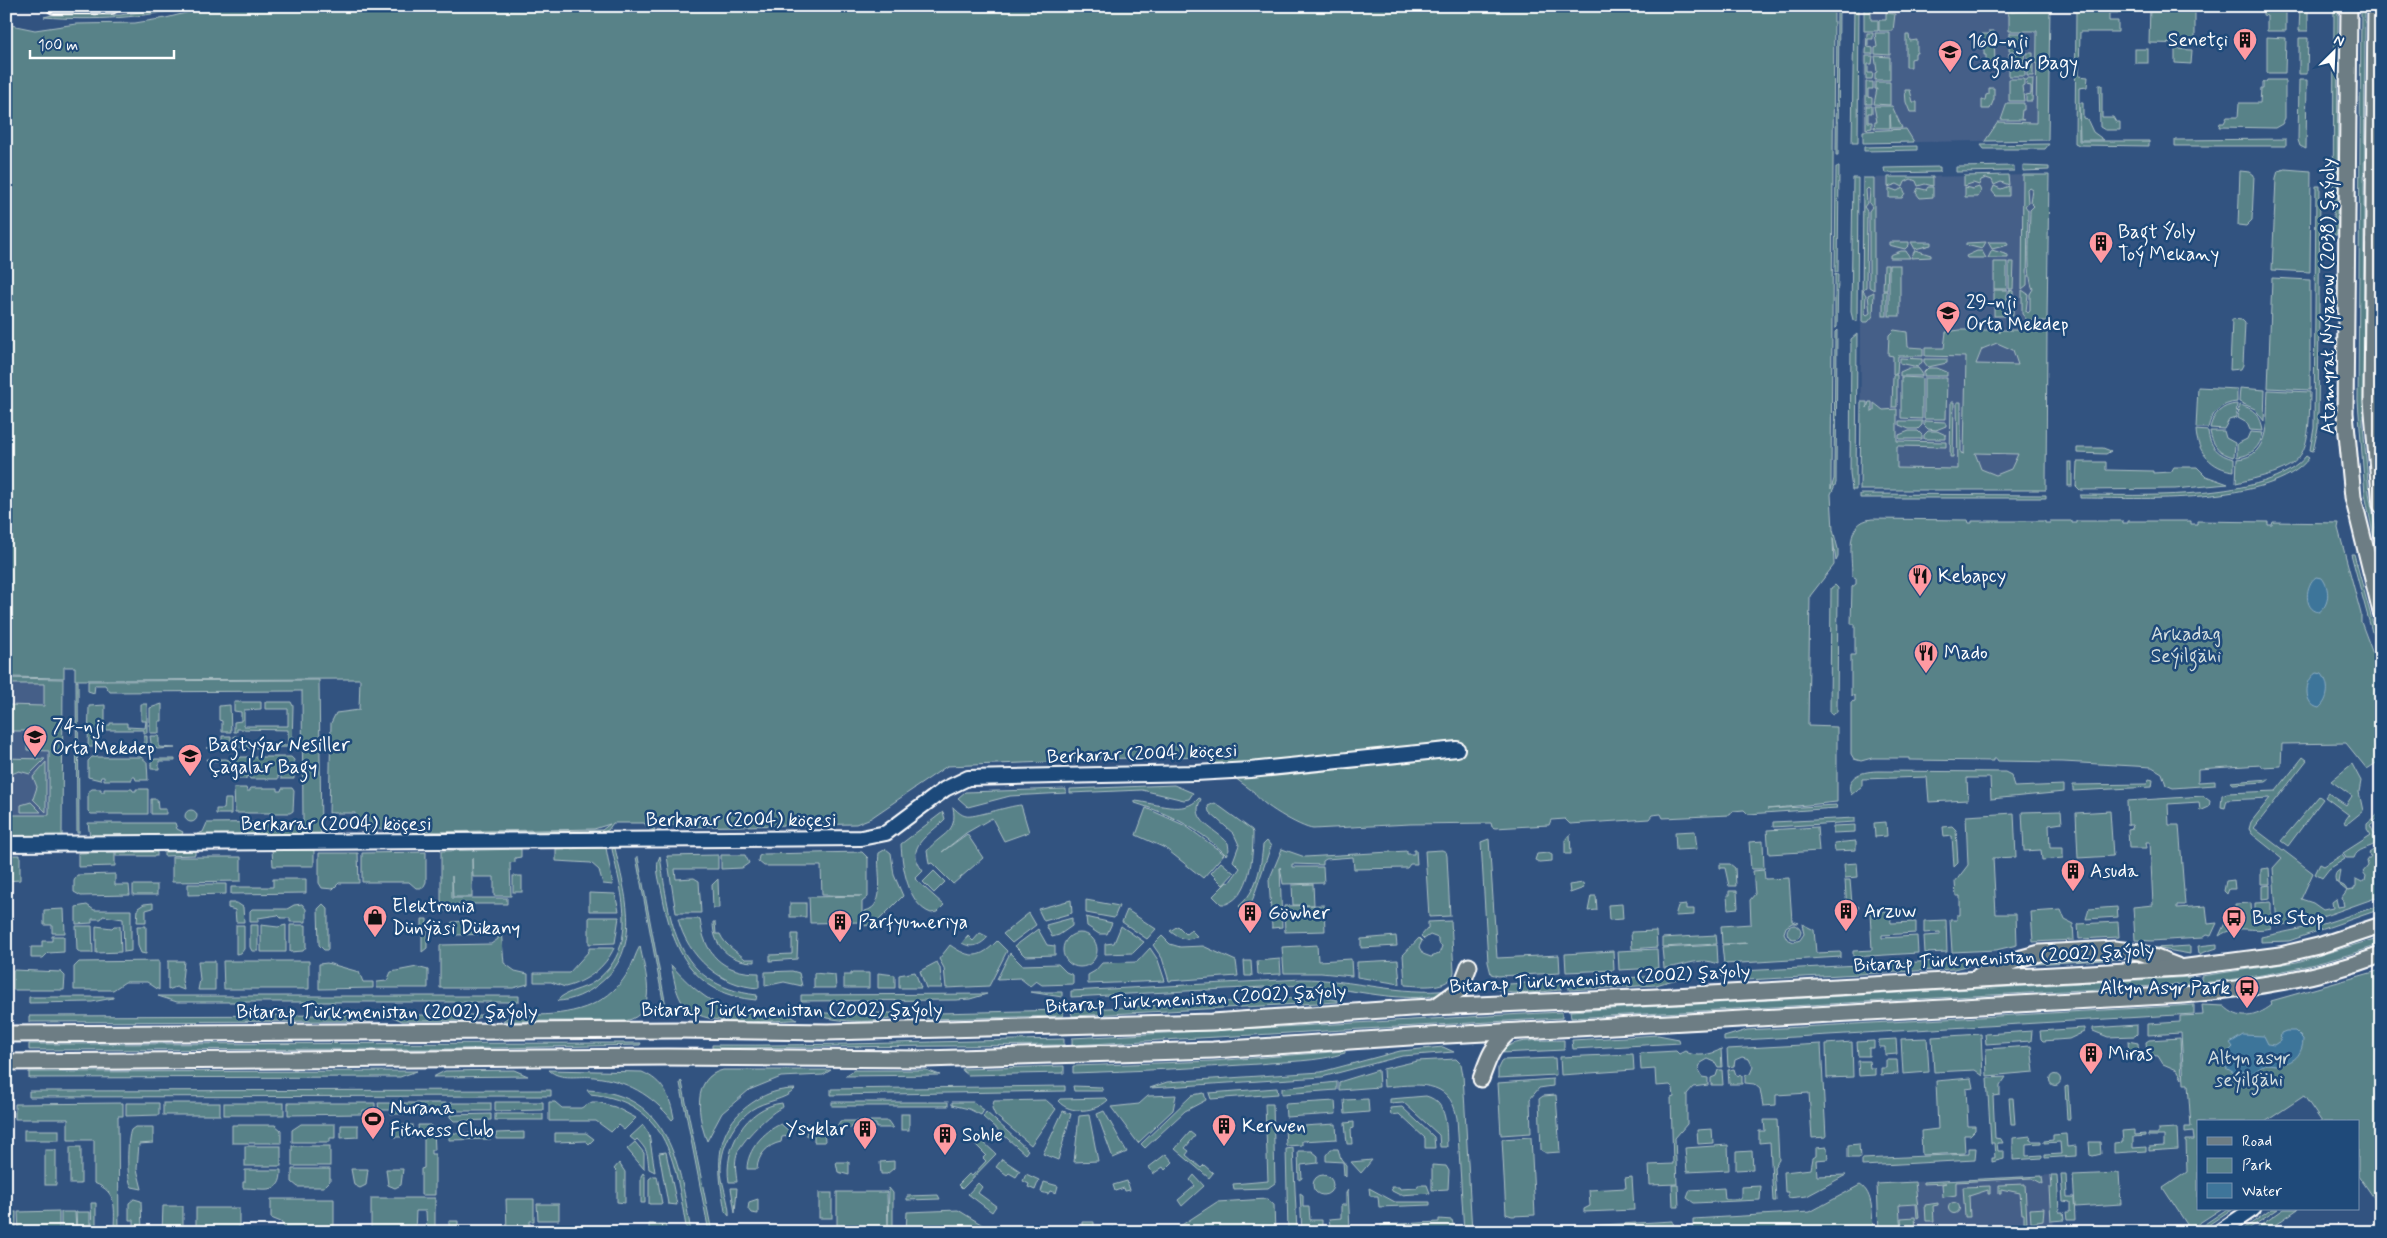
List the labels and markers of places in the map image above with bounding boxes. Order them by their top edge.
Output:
building icon: Senetçi [2232,27,2258,61]
place label: Senetçi [2168,28,2228,53]
place label: 160-nji Cagalar Bagy [1968,29,2078,79]
school or university icon: 160-nji Cagalar Bagy [1937,39,1963,73]
place label: Bagt Ýoly Toý Mekany [2118,220,2219,268]
building icon: Bagt Ýoly Toý Mekany [2088,230,2114,264]
place label: 29-nji Orta Mekdep [1966,290,2068,337]
school or university icon: 29-nji Orta Mekdep [1935,300,1961,334]
restaurant icon: Kebapcy [1907,563,1933,597]
place label: Kebapcy [1938,564,2006,589]
restaurant icon: Mado [1913,640,1939,674]
place label: Mado [1944,641,1988,666]
place label: 74-nji Orta Mekdep [52,714,154,761]
school or university icon: 74-nji Orta Mekdep [22,724,48,758]
place label: Bagtyýar Nesiller Çagalar Bagy [208,733,350,783]
school or university icon: Bagtyýar Nesiller Çagalar Bagy [177,743,203,777]
building icon: Asuda [2060,858,2086,892]
place label: Asuda [2090,859,2139,884]
place label: Elektronia Dünýäsi Dükany [392,894,520,942]
building icon: Arzuw [1833,898,1859,932]
place label: Arzuw [1864,899,1916,924]
building icon: Göwher [1237,900,1263,934]
place label: Göwher [1268,901,1330,926]
shop icon: Elektronia Dünýäsi Dükany [362,904,388,938]
bus stop icon: Bus Stop [2221,905,2247,939]
place label: Bus Stop [2252,906,2324,931]
building icon: Parfyumeriya [827,909,853,943]
place label: Parfyumeriya [858,910,968,936]
bus stop icon: Altyn Asyr Park [2234,975,2260,1009]
place label: Altyn Asyr Park [2100,976,2230,1001]
building icon: Miras [2078,1041,2104,1075]
place label: Miras [2108,1042,2153,1067]
place label: Nurana Fitness Club [390,1096,494,1143]
sports icon: Nurana Fitness Club [360,1106,386,1140]
building icon: Kerwen [1211,1113,1237,1147]
place label: Kerwen [1242,1114,1306,1139]
building icon: Ysyklar [852,1116,878,1150]
place label: Ysyklar [786,1117,848,1142]
building icon: Sohle [932,1122,958,1156]
place label: Sohle [962,1123,1003,1148]

